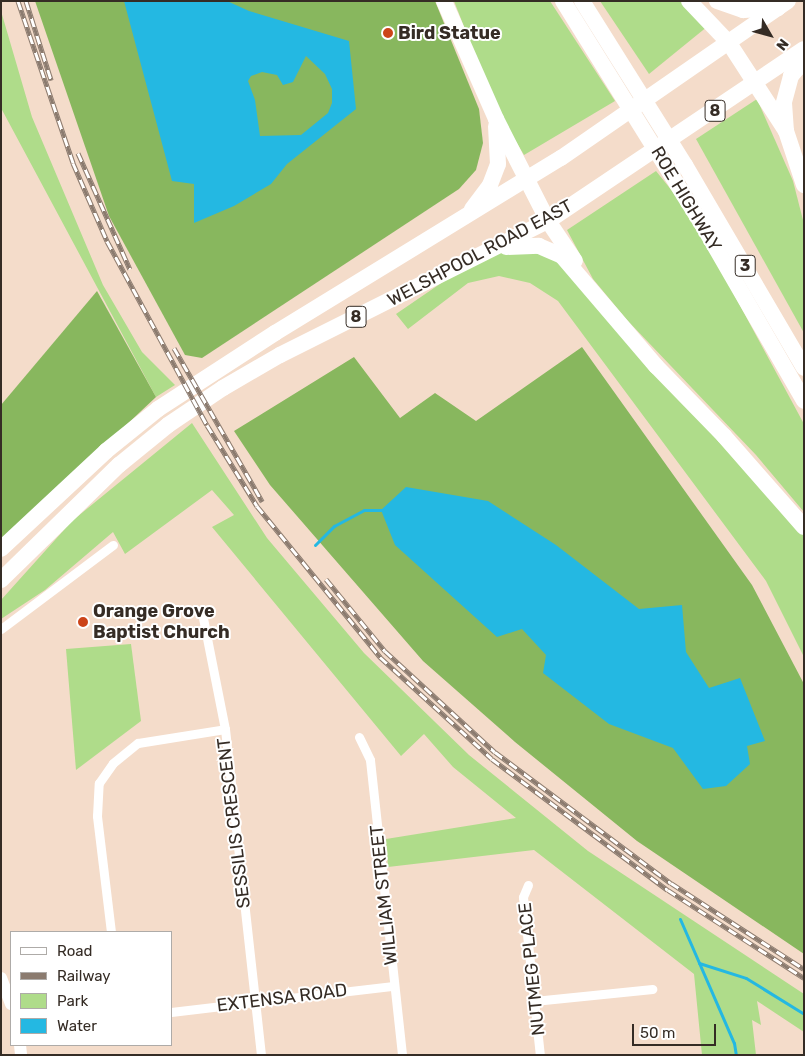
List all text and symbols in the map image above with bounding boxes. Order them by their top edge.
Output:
north arrow [745,10,795,60]
place label: Bird Statue [398,22,501,44]
marker: Bird Statue [382,27,394,39]
text: N [772,35,792,54]
road number: 8 [704,98,726,124]
street label: ROE HIGHWAY [646,143,726,255]
street label: WELSHPOOL ROAD EAST [384,195,576,311]
road number: 3 [734,252,756,280]
road number: 8 [345,304,367,330]
place label: Orange Grove Baptist Church [93,601,230,644]
marker: Orange Grove Baptist Church [77,616,89,628]
street label: SESSILIS CRESCENT [213,736,255,910]
street label: WILLIAM STREET [366,824,402,966]
street label: NUTMEG PLACE [514,901,550,1037]
legend [10,931,172,1046]
text: Road [57,942,93,960]
text: Railway [57,967,111,985]
street label: EXTENSA ROAD [215,979,349,1017]
text: Park [57,992,88,1010]
scale bar [635,1014,719,1046]
text: Water [57,1017,97,1035]
text: 50 m [640,1024,675,1042]

